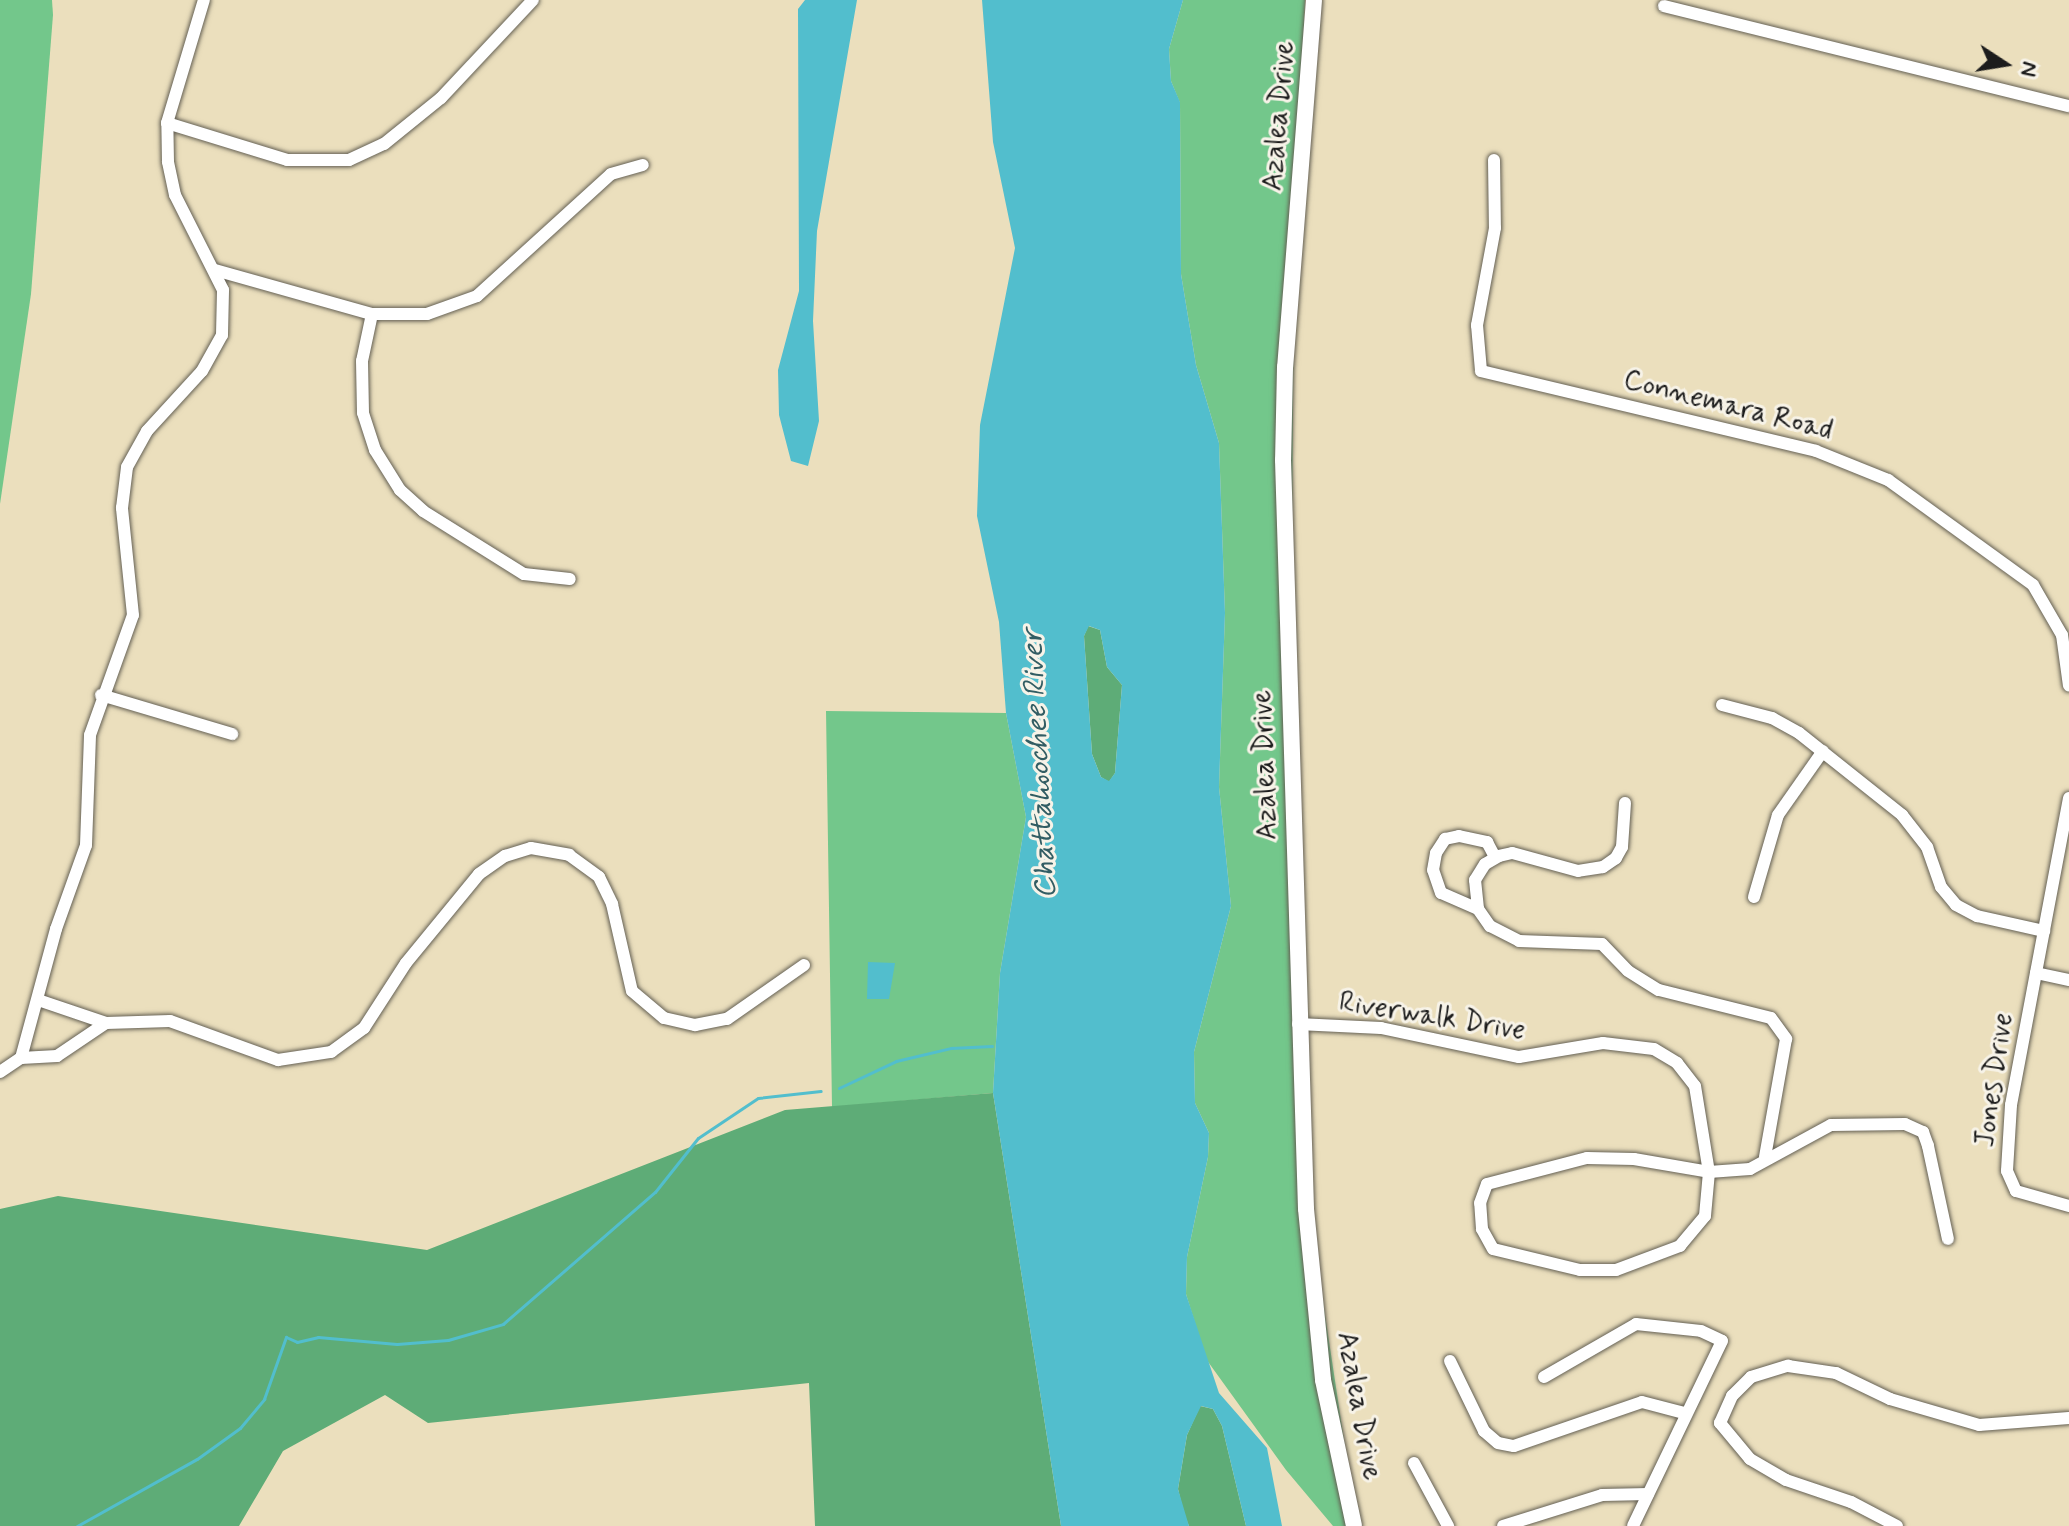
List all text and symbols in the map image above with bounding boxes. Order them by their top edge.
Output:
north arrow [1965,24,2045,104]
street label: Azalea Drive [1257,40,1303,192]
text: N [2013,59,2044,79]
street label: Connemara Road [1622,364,1834,448]
water label: Chattahoochee River [1015,629,1065,899]
street label: Azalea Drive [1247,690,1285,840]
street label: Riverwalk Drive [1337,986,1527,1048]
street label: Jones Drive [1969,1011,2021,1149]
street label: Azalea Drive [1328,1330,1388,1482]

